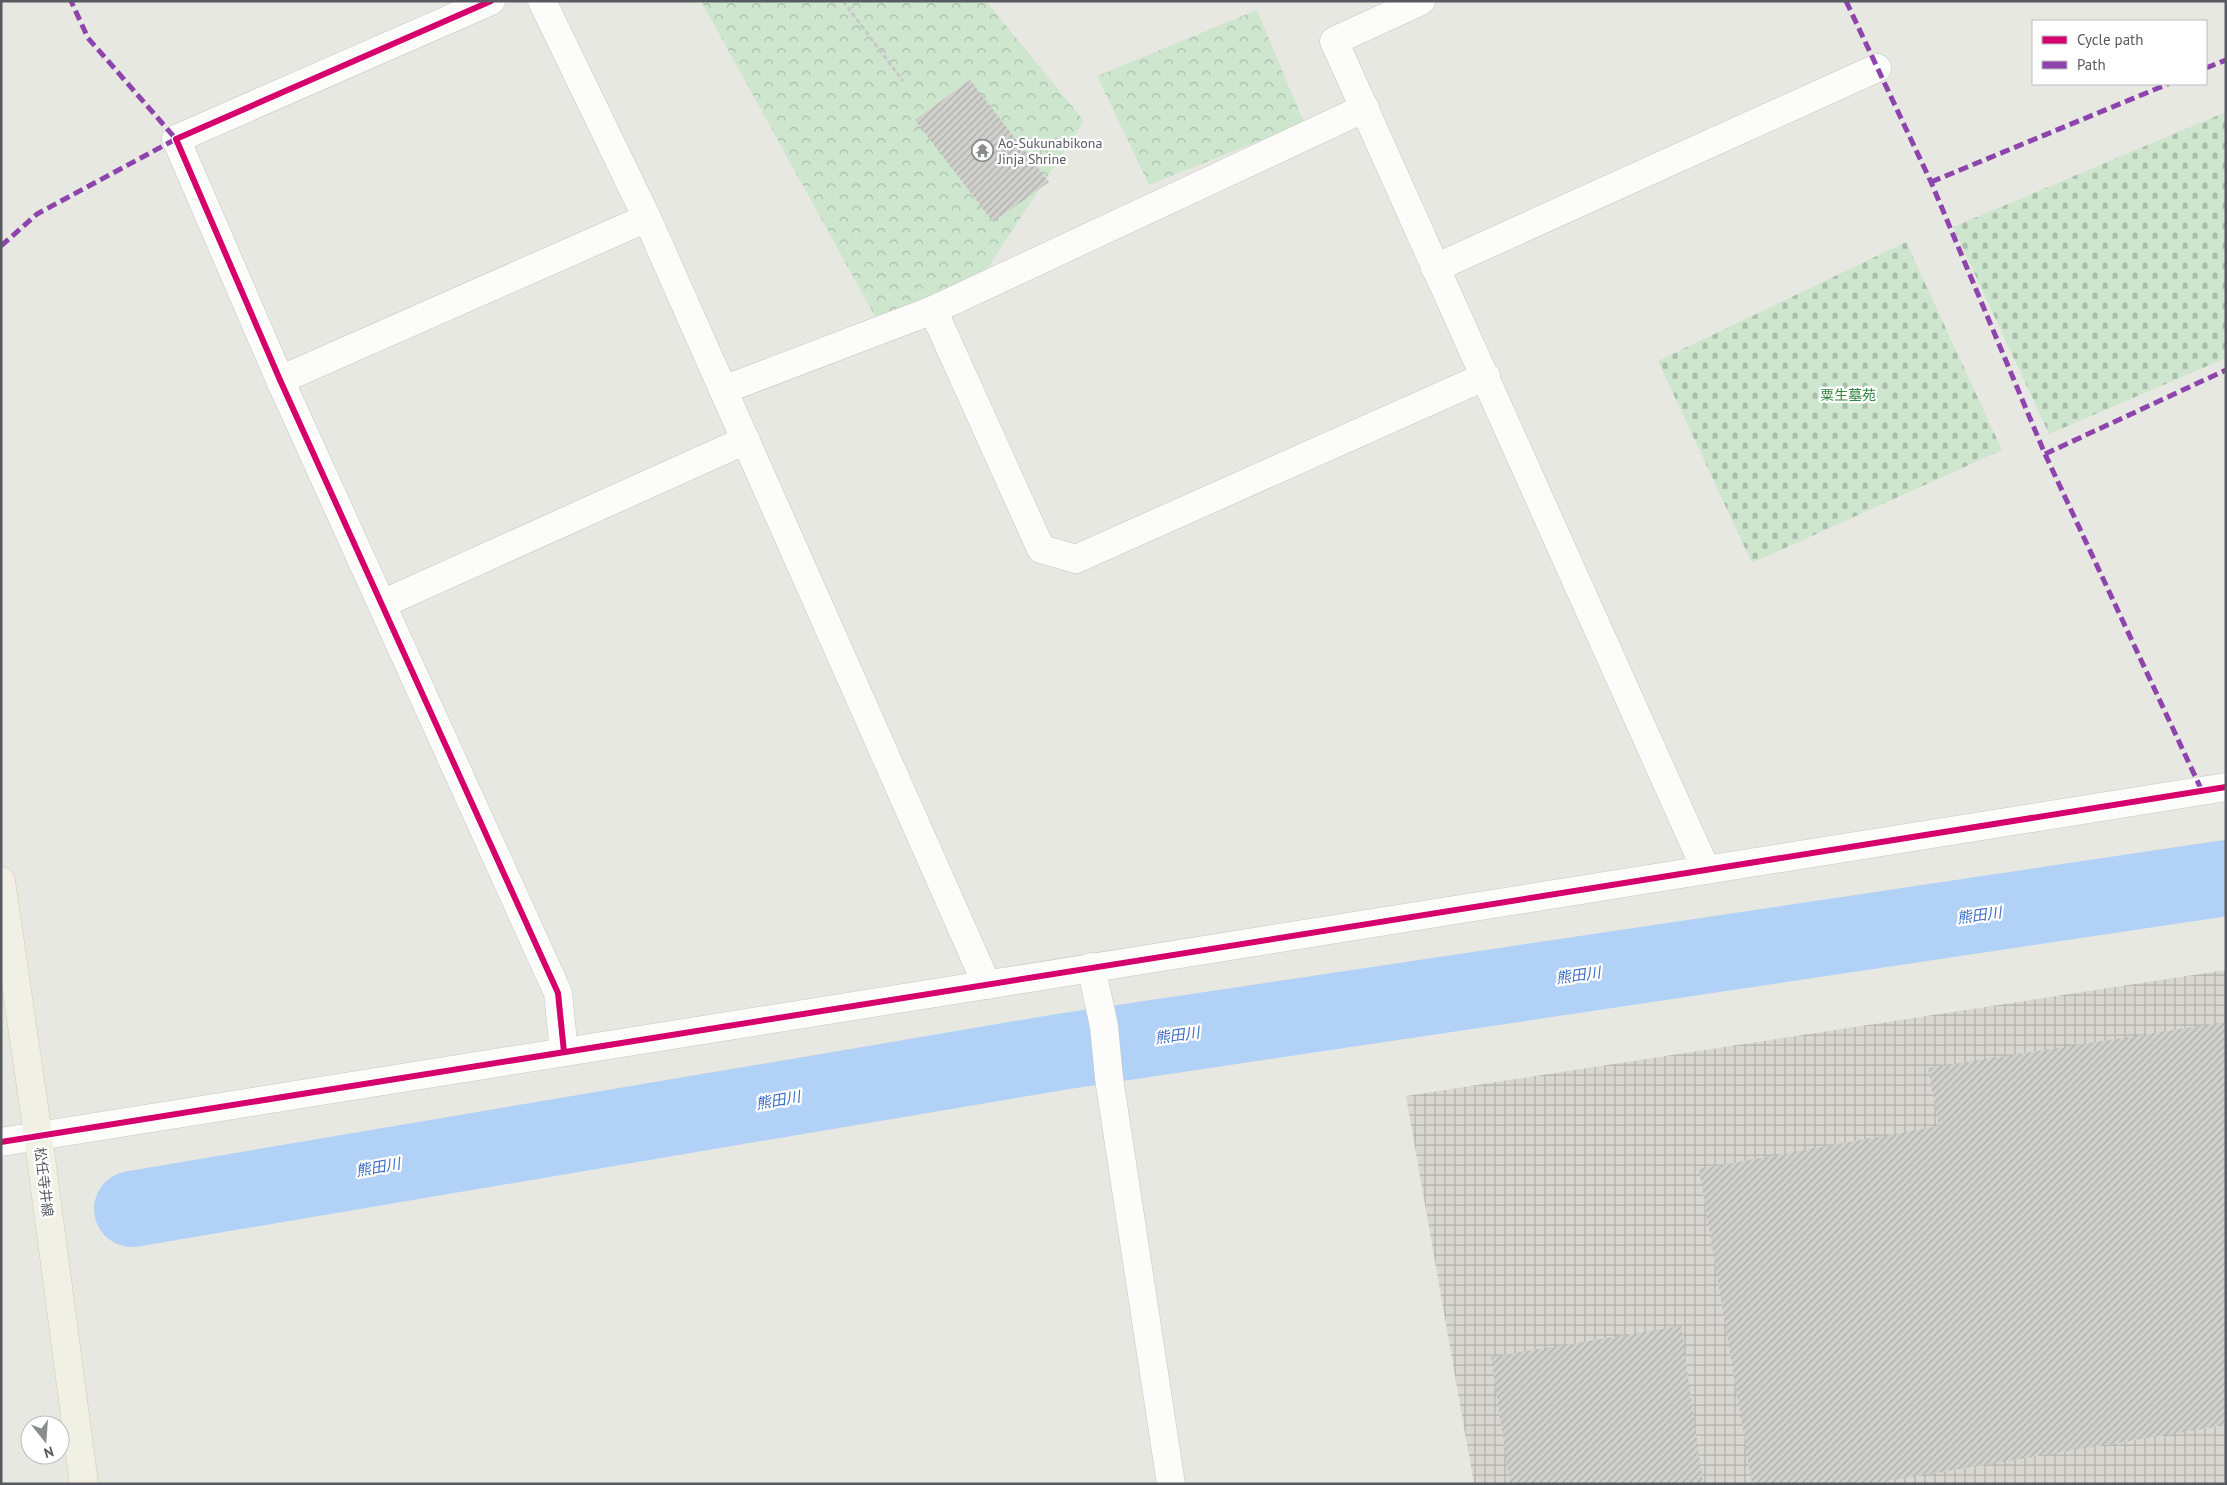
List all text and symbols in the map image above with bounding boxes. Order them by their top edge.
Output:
legend [2032,20,2207,85]
text: Cycle path [2077,30,2143,49]
text: Path [2077,55,2106,74]
place label: Ao-Sukunabikona Jinja Shrine [997,134,1102,168]
temple icon: Ao-Sukunabikona Jinja Shrine [970,139,994,163]
park label: 粟生墓苑 [1820,386,1876,404]
water label: 熊田川 [1955,902,2005,928]
water label: 熊田川 [1554,962,1604,988]
water label: 熊田川 [1153,1022,1203,1048]
water label: 熊田川 [754,1086,804,1113]
street label: 松任寺井線 [31,1146,57,1218]
water label: 熊田川 [354,1153,404,1180]
north arrow [20,1415,70,1465]
text: N [42,1442,56,1462]

